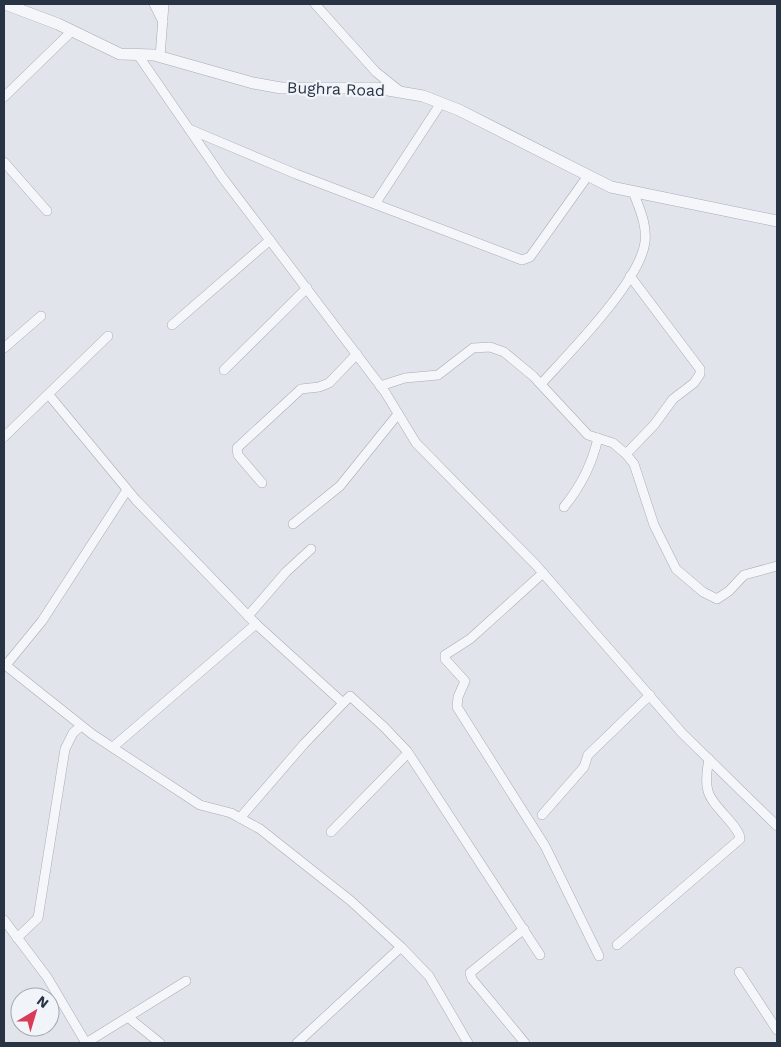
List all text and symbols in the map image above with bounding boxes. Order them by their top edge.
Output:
street label: Bughra Road [287,78,385,100]
north arrow [10,987,60,1037]
text: N [34,992,52,1011]

